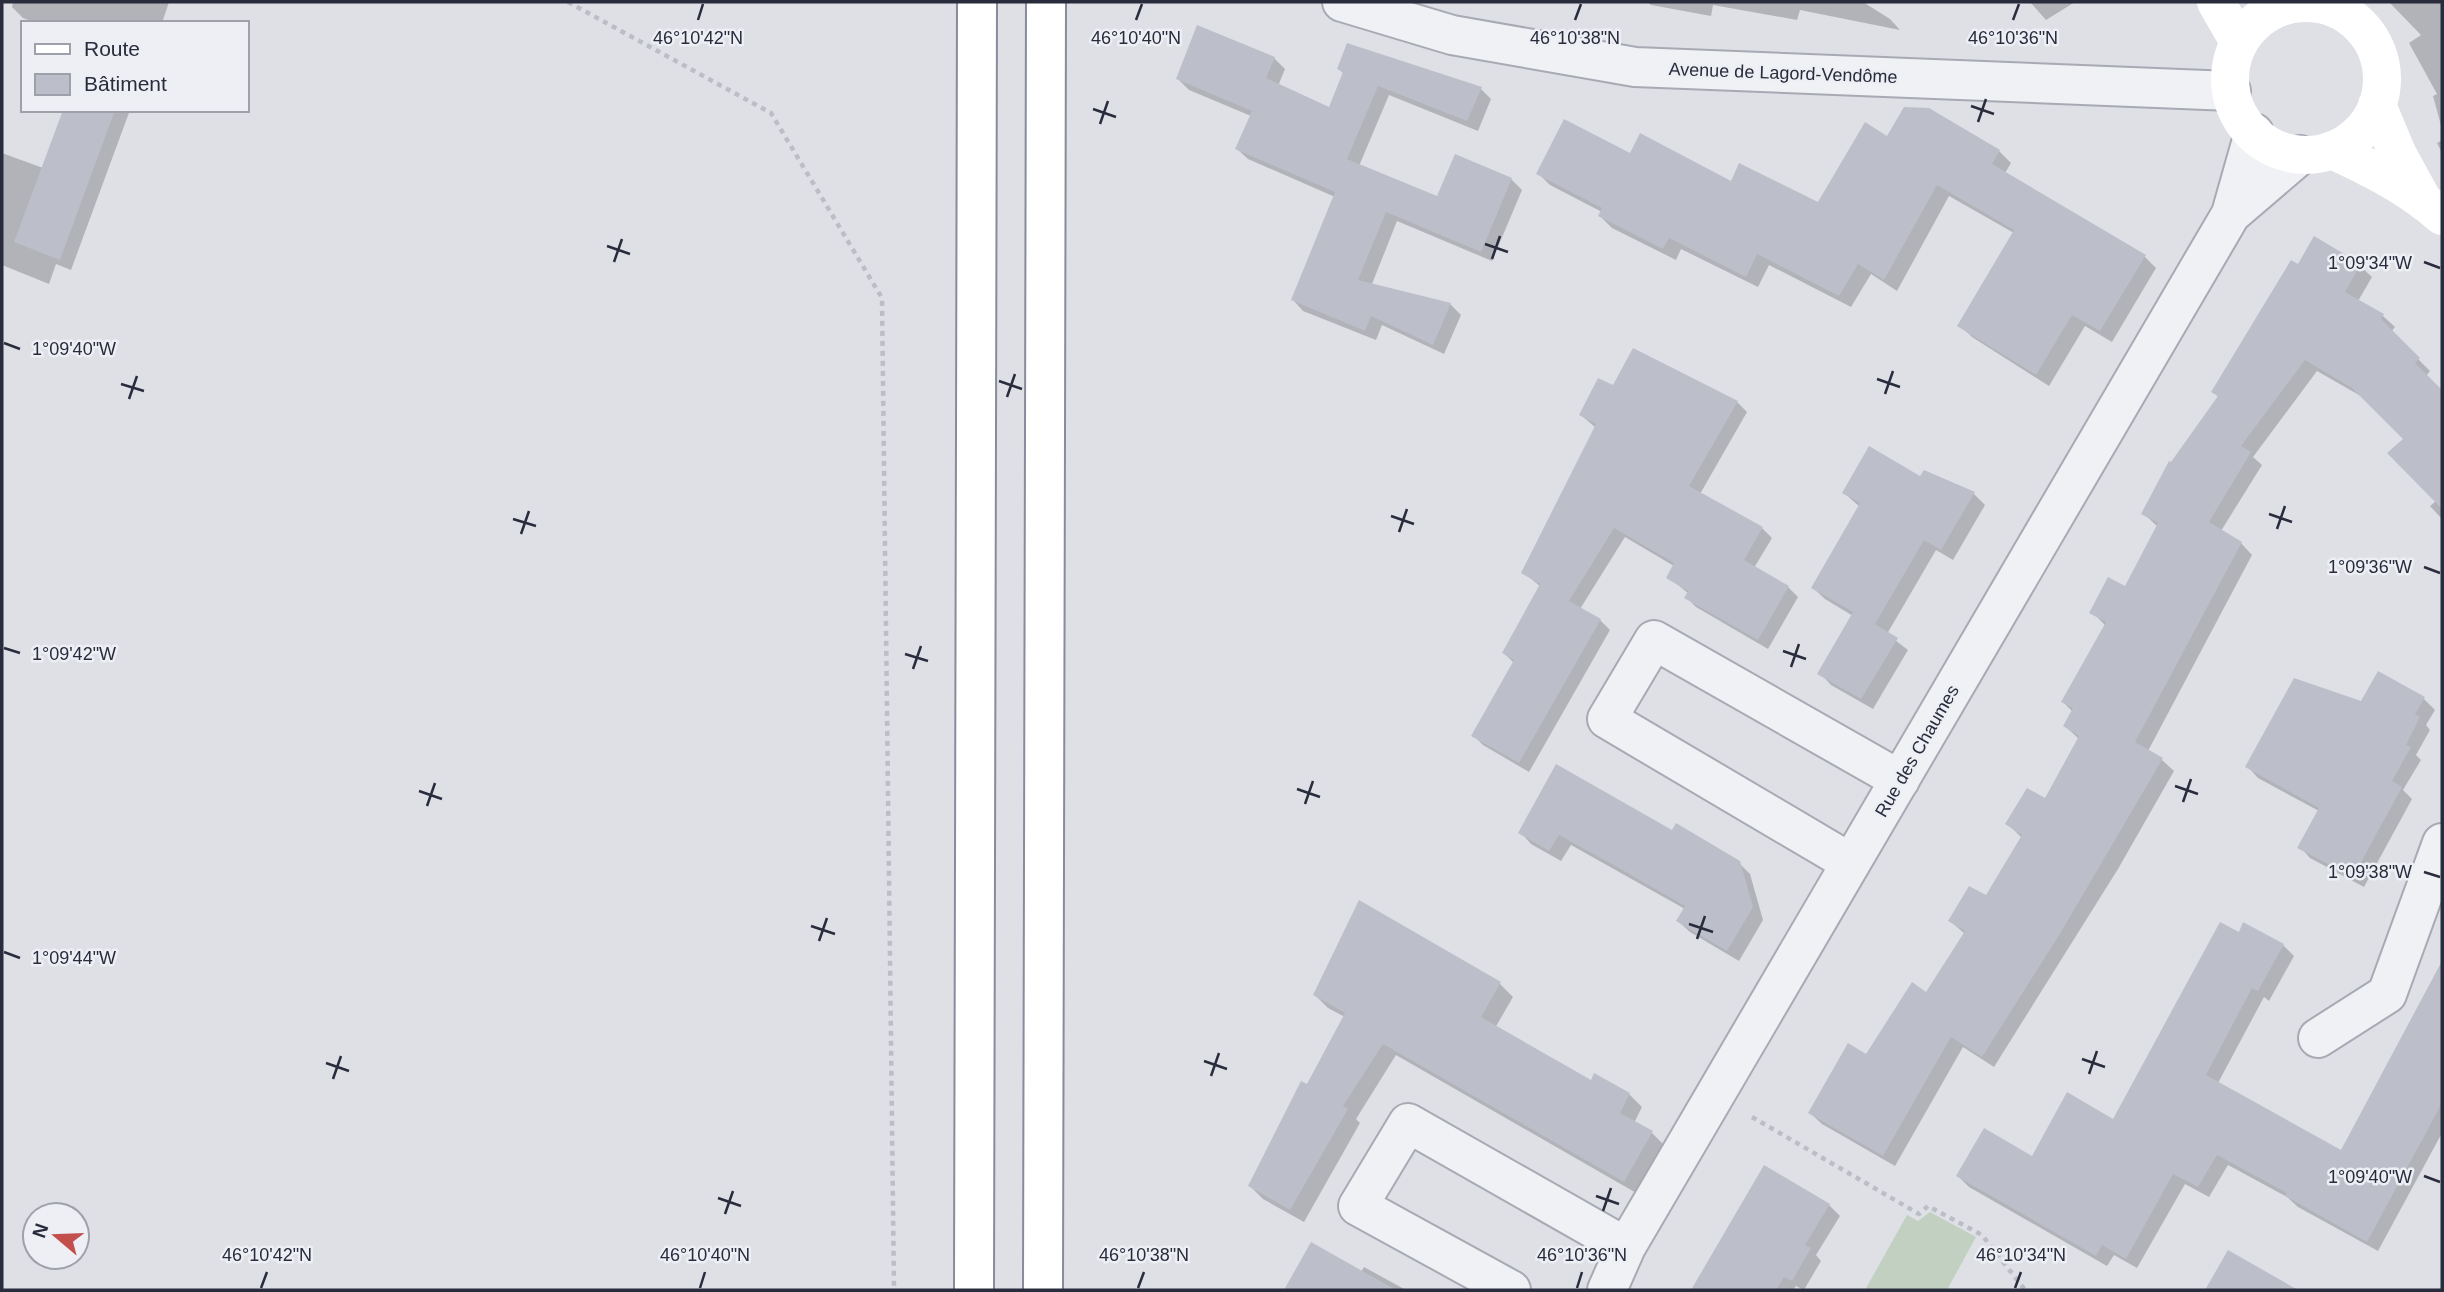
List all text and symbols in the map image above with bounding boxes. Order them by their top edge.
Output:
legend [21,21,248,112]
text: 46°10'42"N [653,28,743,48]
text: 46°10'40"N [1091,28,1181,48]
text: 46°10'38"N [1530,28,1620,48]
text: 46°10'36"N [1968,28,2058,48]
text: Route [84,37,140,60]
street label: Avenue de Lagord-Vendôme [1668,59,1898,87]
text: Bâtiment [84,72,167,95]
text: 1°09'34"W [2328,253,2412,273]
text: 1°09'40"W [32,339,116,359]
text: 1°09'36"W [2328,557,2412,577]
text: 1°09'42"W [32,644,116,664]
street label: Rue des Chaumes [1871,681,1963,821]
text: 1°09'38"W [2328,862,2412,882]
text: 1°09'44"W [32,948,116,968]
text: 1°09'40"W [2328,1167,2412,1187]
north arrow [21,1201,91,1271]
text: N [28,1221,53,1241]
text: 46°10'42"N [222,1245,312,1265]
text: 46°10'40"N [660,1245,750,1265]
text: 46°10'38"N [1099,1245,1189,1265]
text: 46°10'36"N [1537,1245,1627,1265]
text: 46°10'34"N [1976,1245,2066,1265]

